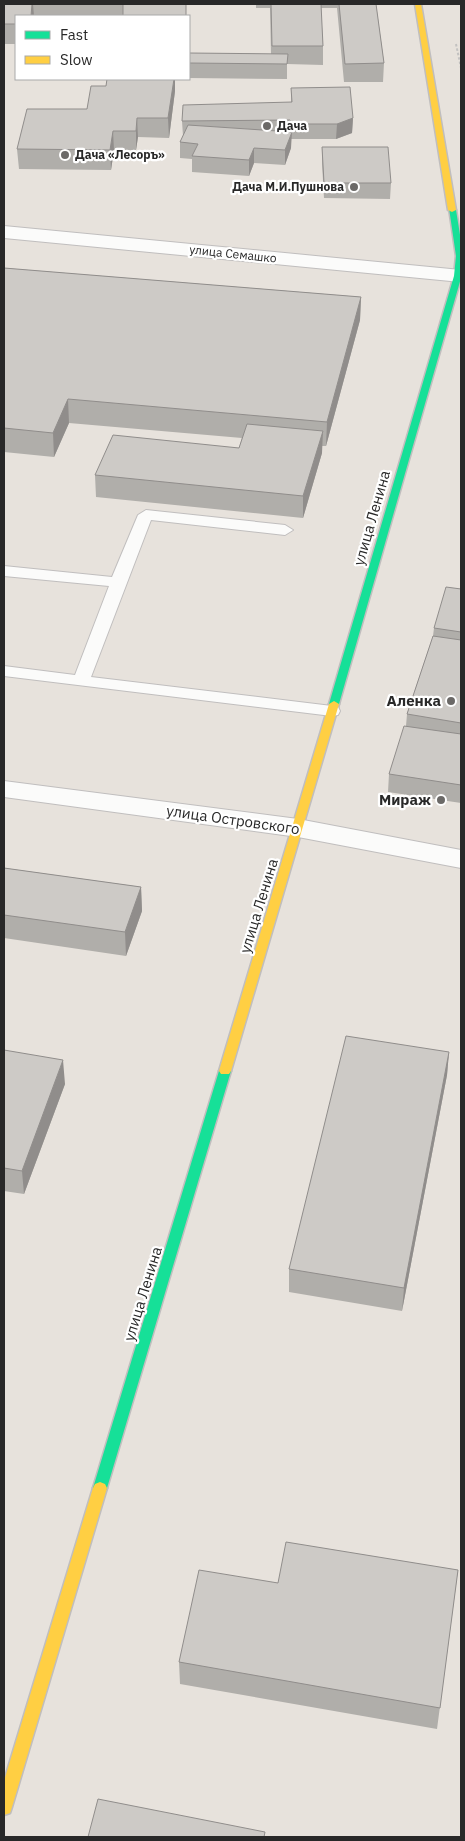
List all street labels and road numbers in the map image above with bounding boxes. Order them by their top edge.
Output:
street label: улица Семашко [189,241,278,266]
street label: улица Ленина [349,468,394,568]
street label: улица Островского [165,801,301,838]
street label: улица Ленина [235,856,282,956]
street label: улица Ленина [119,1244,166,1344]

